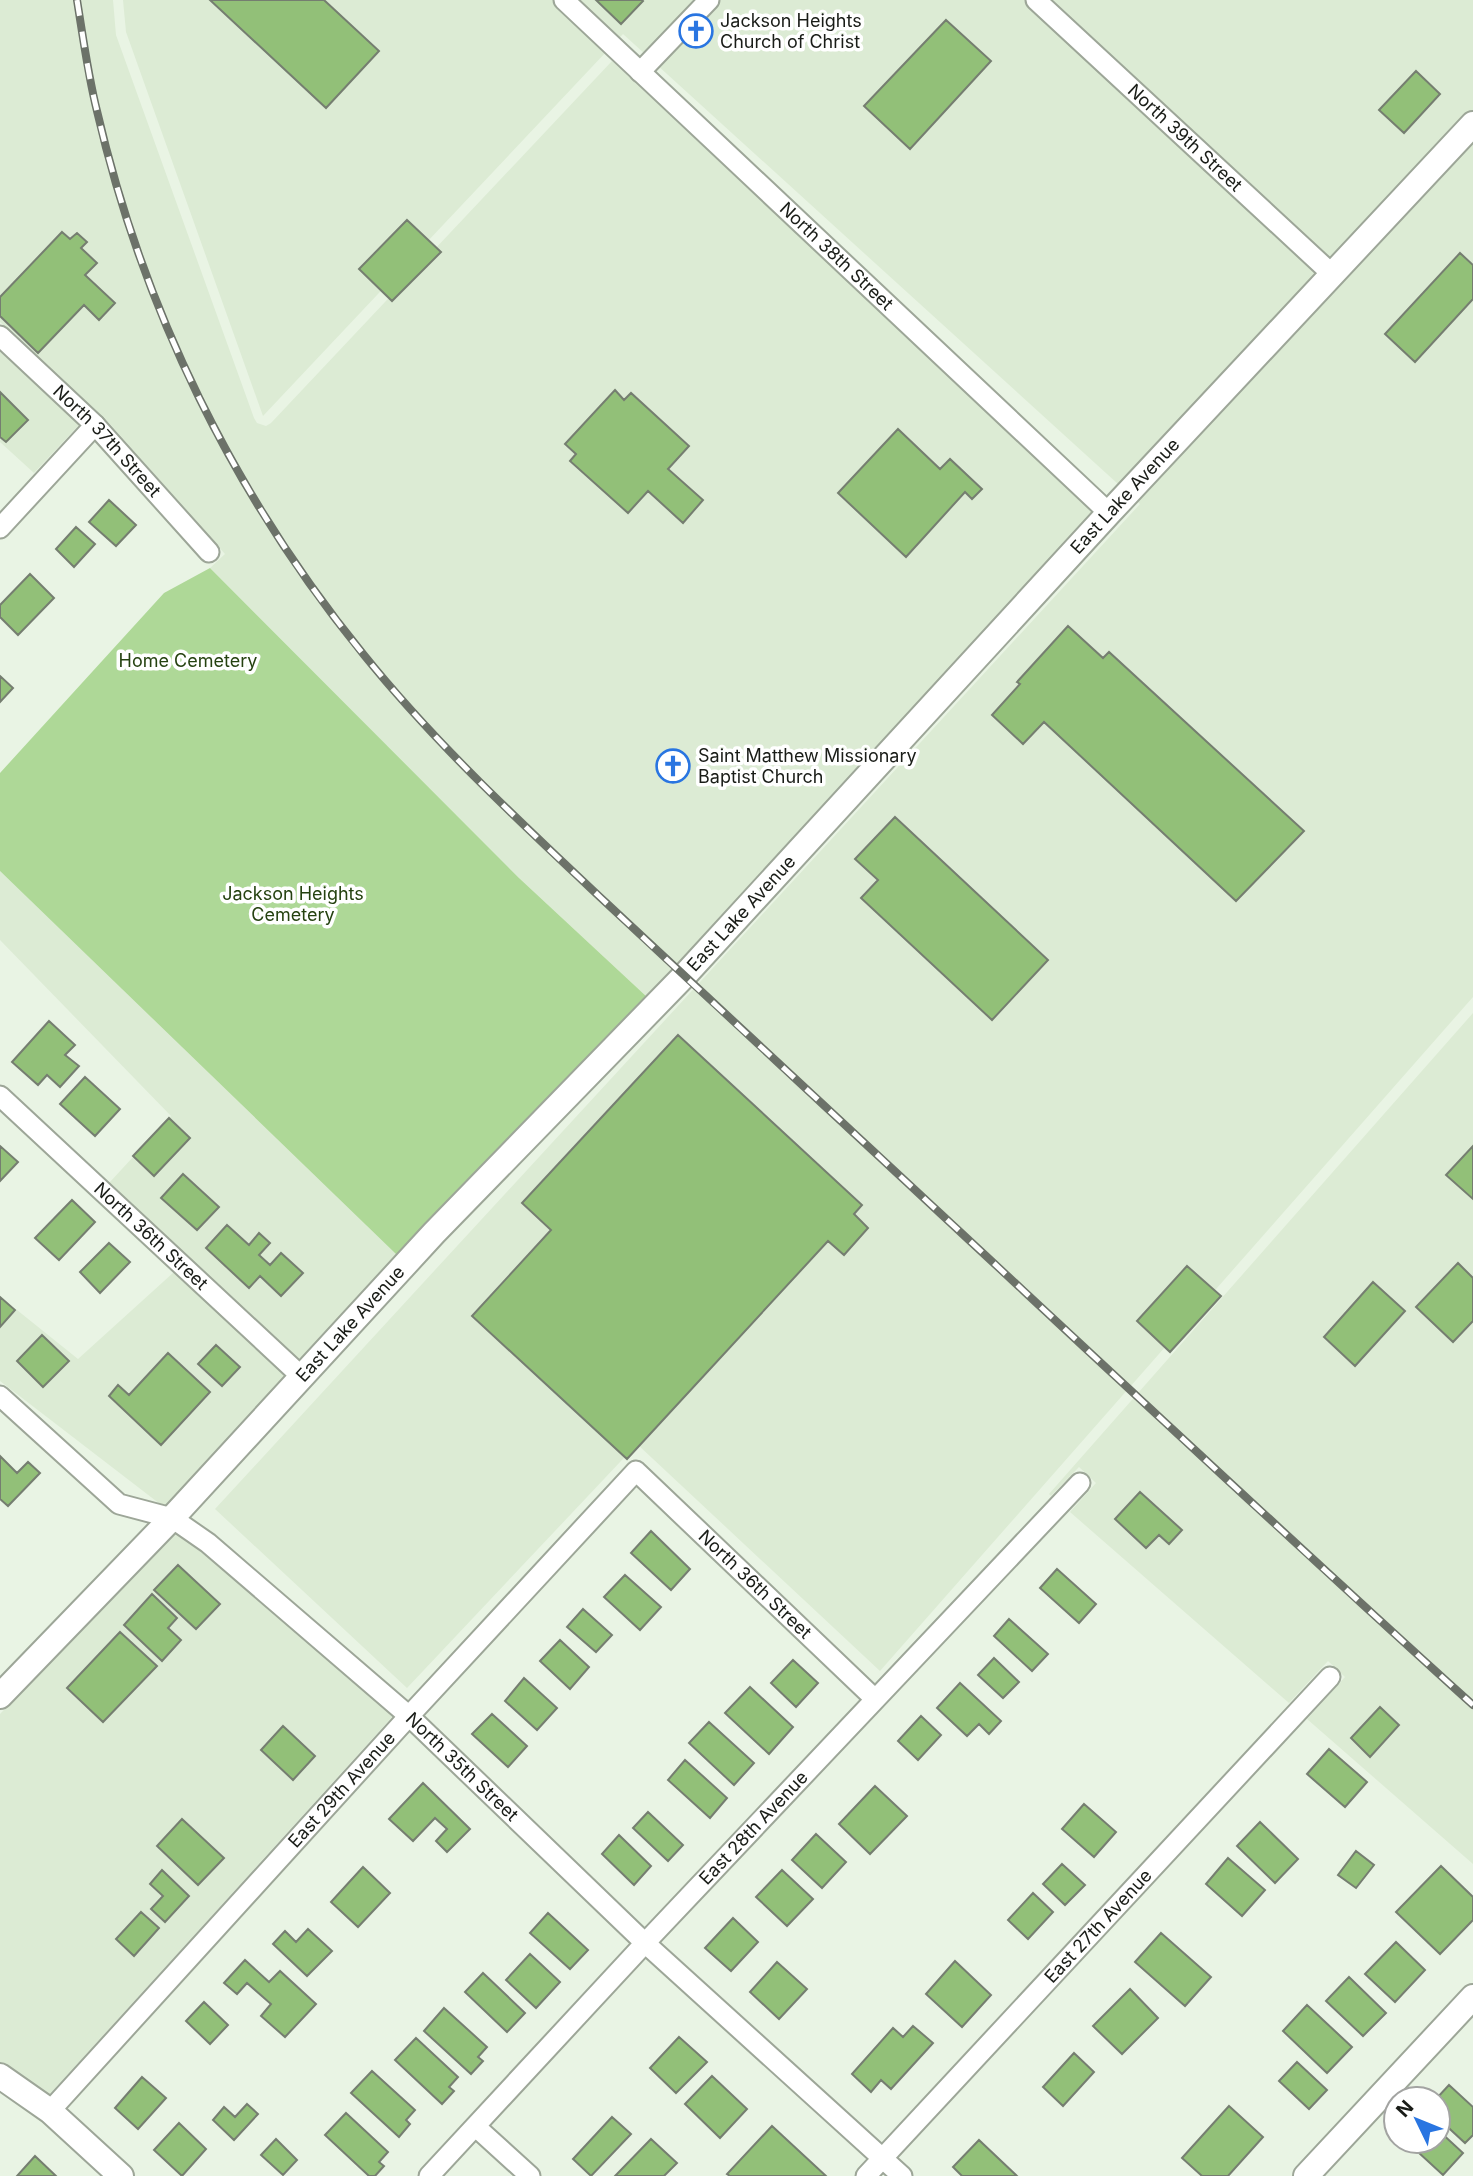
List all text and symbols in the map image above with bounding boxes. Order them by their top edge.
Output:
place label: Jackson Heights Church of Christ [720,10,862,52]
church icon: Jackson Heights Church of Christ [677,12,715,50]
street label: North 39th Street [1124,80,1247,196]
street label: North 38th Street [776,198,898,314]
street label: North 37th Street [49,380,166,501]
street label: East Lake Avenue [1066,434,1183,558]
park label: Home Cemetery [119,650,257,671]
place label: Saint Matthew Missionary Baptist Church [698,745,917,787]
church icon: Saint Matthew Missionary Baptist Church [654,747,692,785]
street label: East Lake Avenue [683,851,799,976]
park label: Jackson Heights Cemetery [222,883,364,925]
street label: North 36th Street [90,1178,212,1294]
street label: East Lake Avenue [291,1261,408,1386]
street label: North 36th Street [694,1525,816,1643]
street label: North 35th Street [402,1708,523,1825]
street label: East 29th Avenue [284,1727,399,1852]
street label: East 28th Avenue [695,1767,812,1889]
street label: East 27th Avenue [1040,1865,1156,1987]
north arrow [1382,2085,1452,2155]
text: N [1392,2096,1418,2122]

